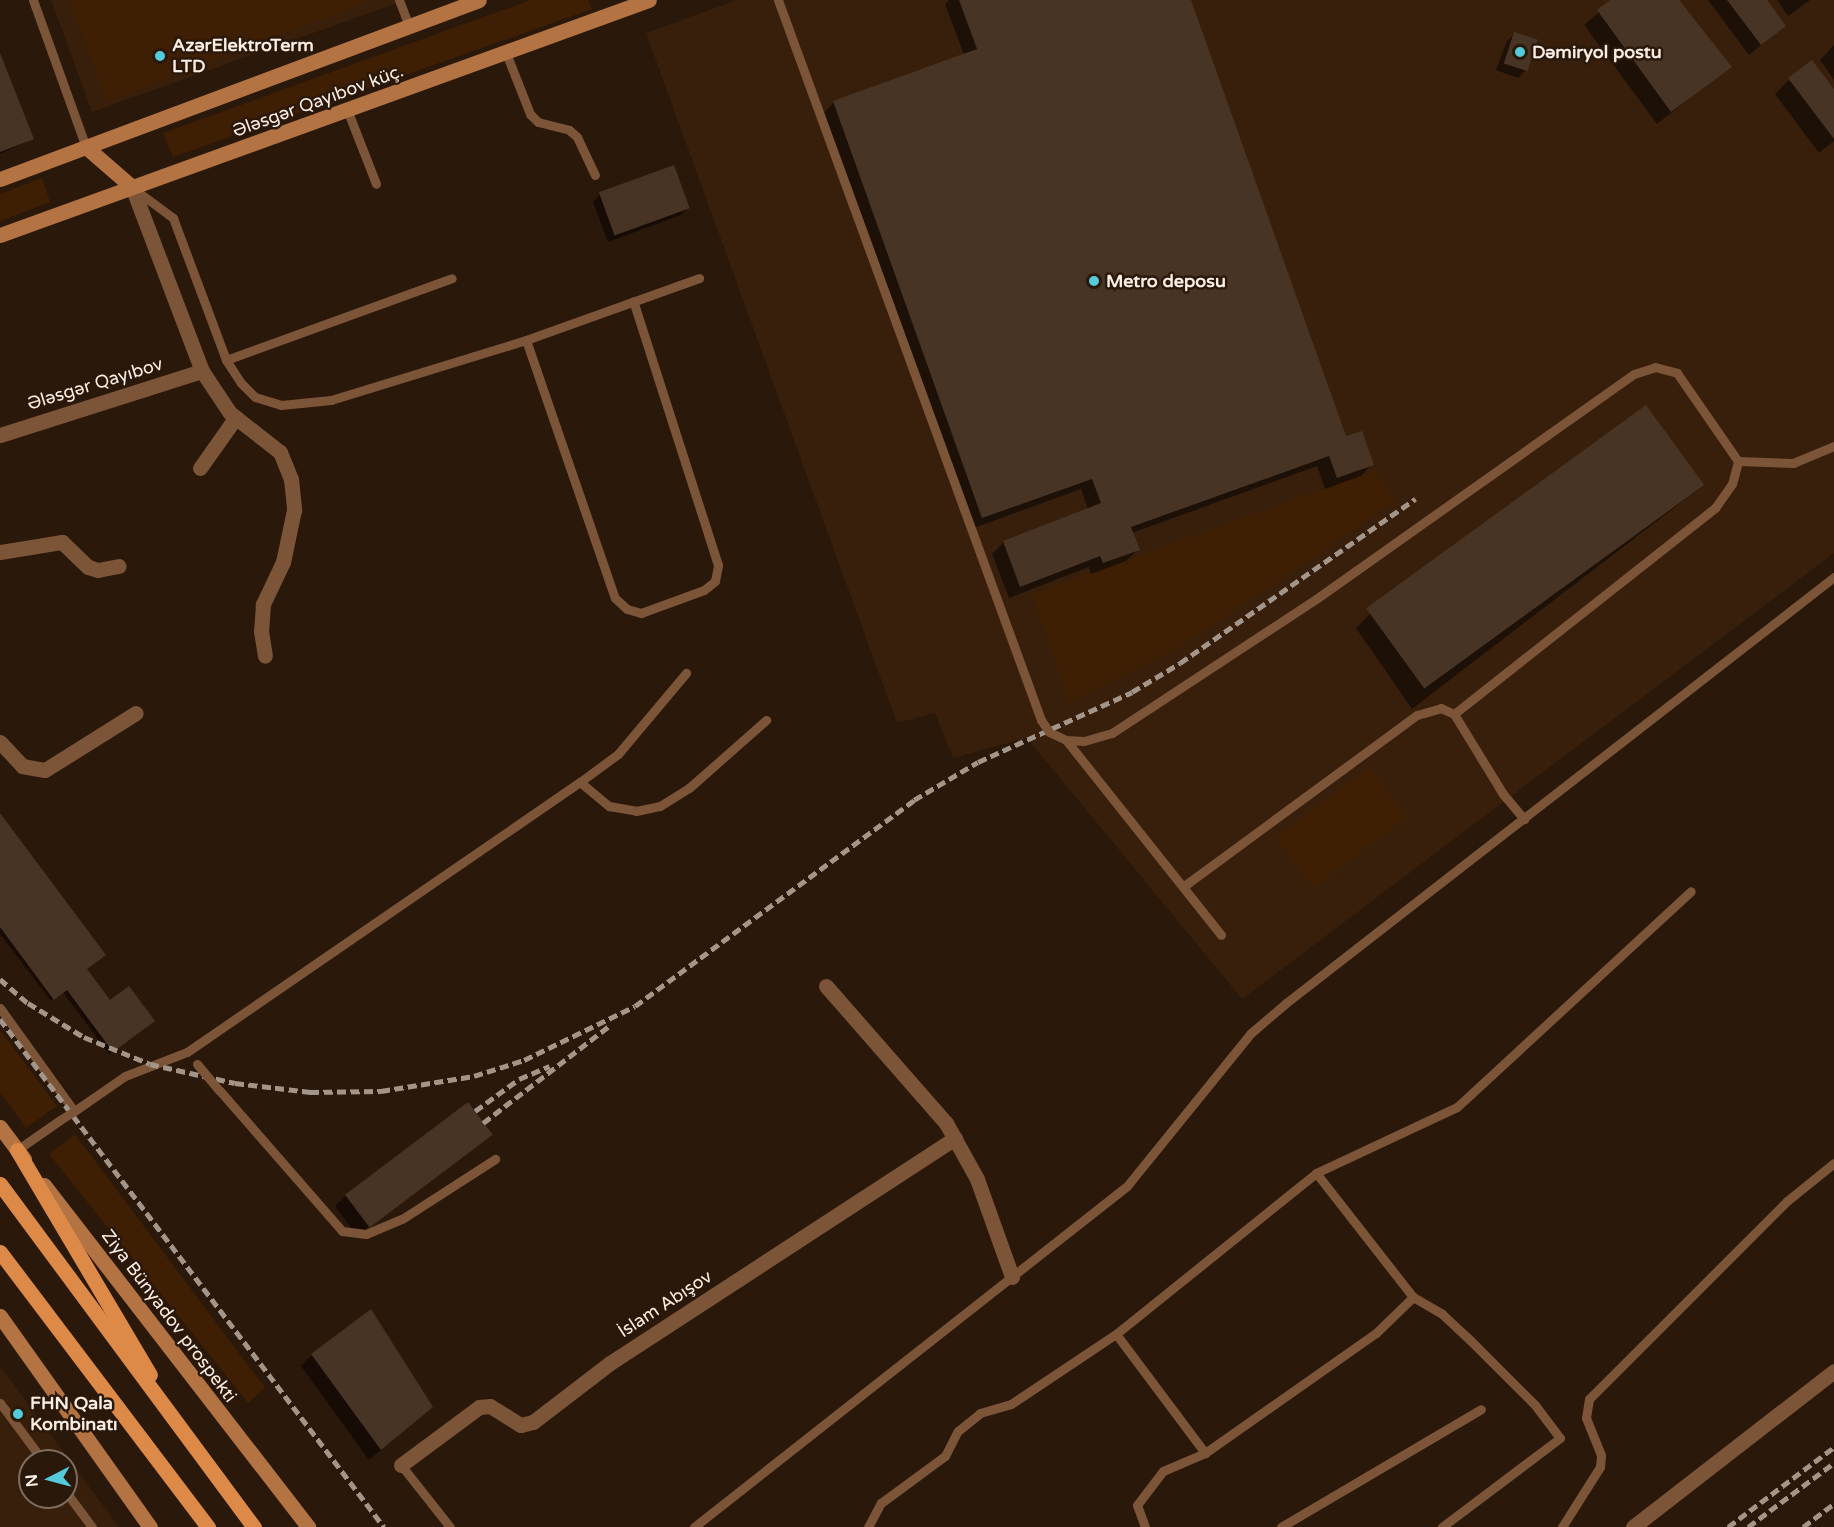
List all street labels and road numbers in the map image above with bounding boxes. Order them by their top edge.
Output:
street label: Ələsgər Qayıbov küç. [229,60,407,142]
street label: Ələsgər Qayıbov [25,353,165,415]
street label: Ziya Bünyadov prospekti [97,1225,241,1407]
street label: İslam Abışov [614,1266,716,1342]

